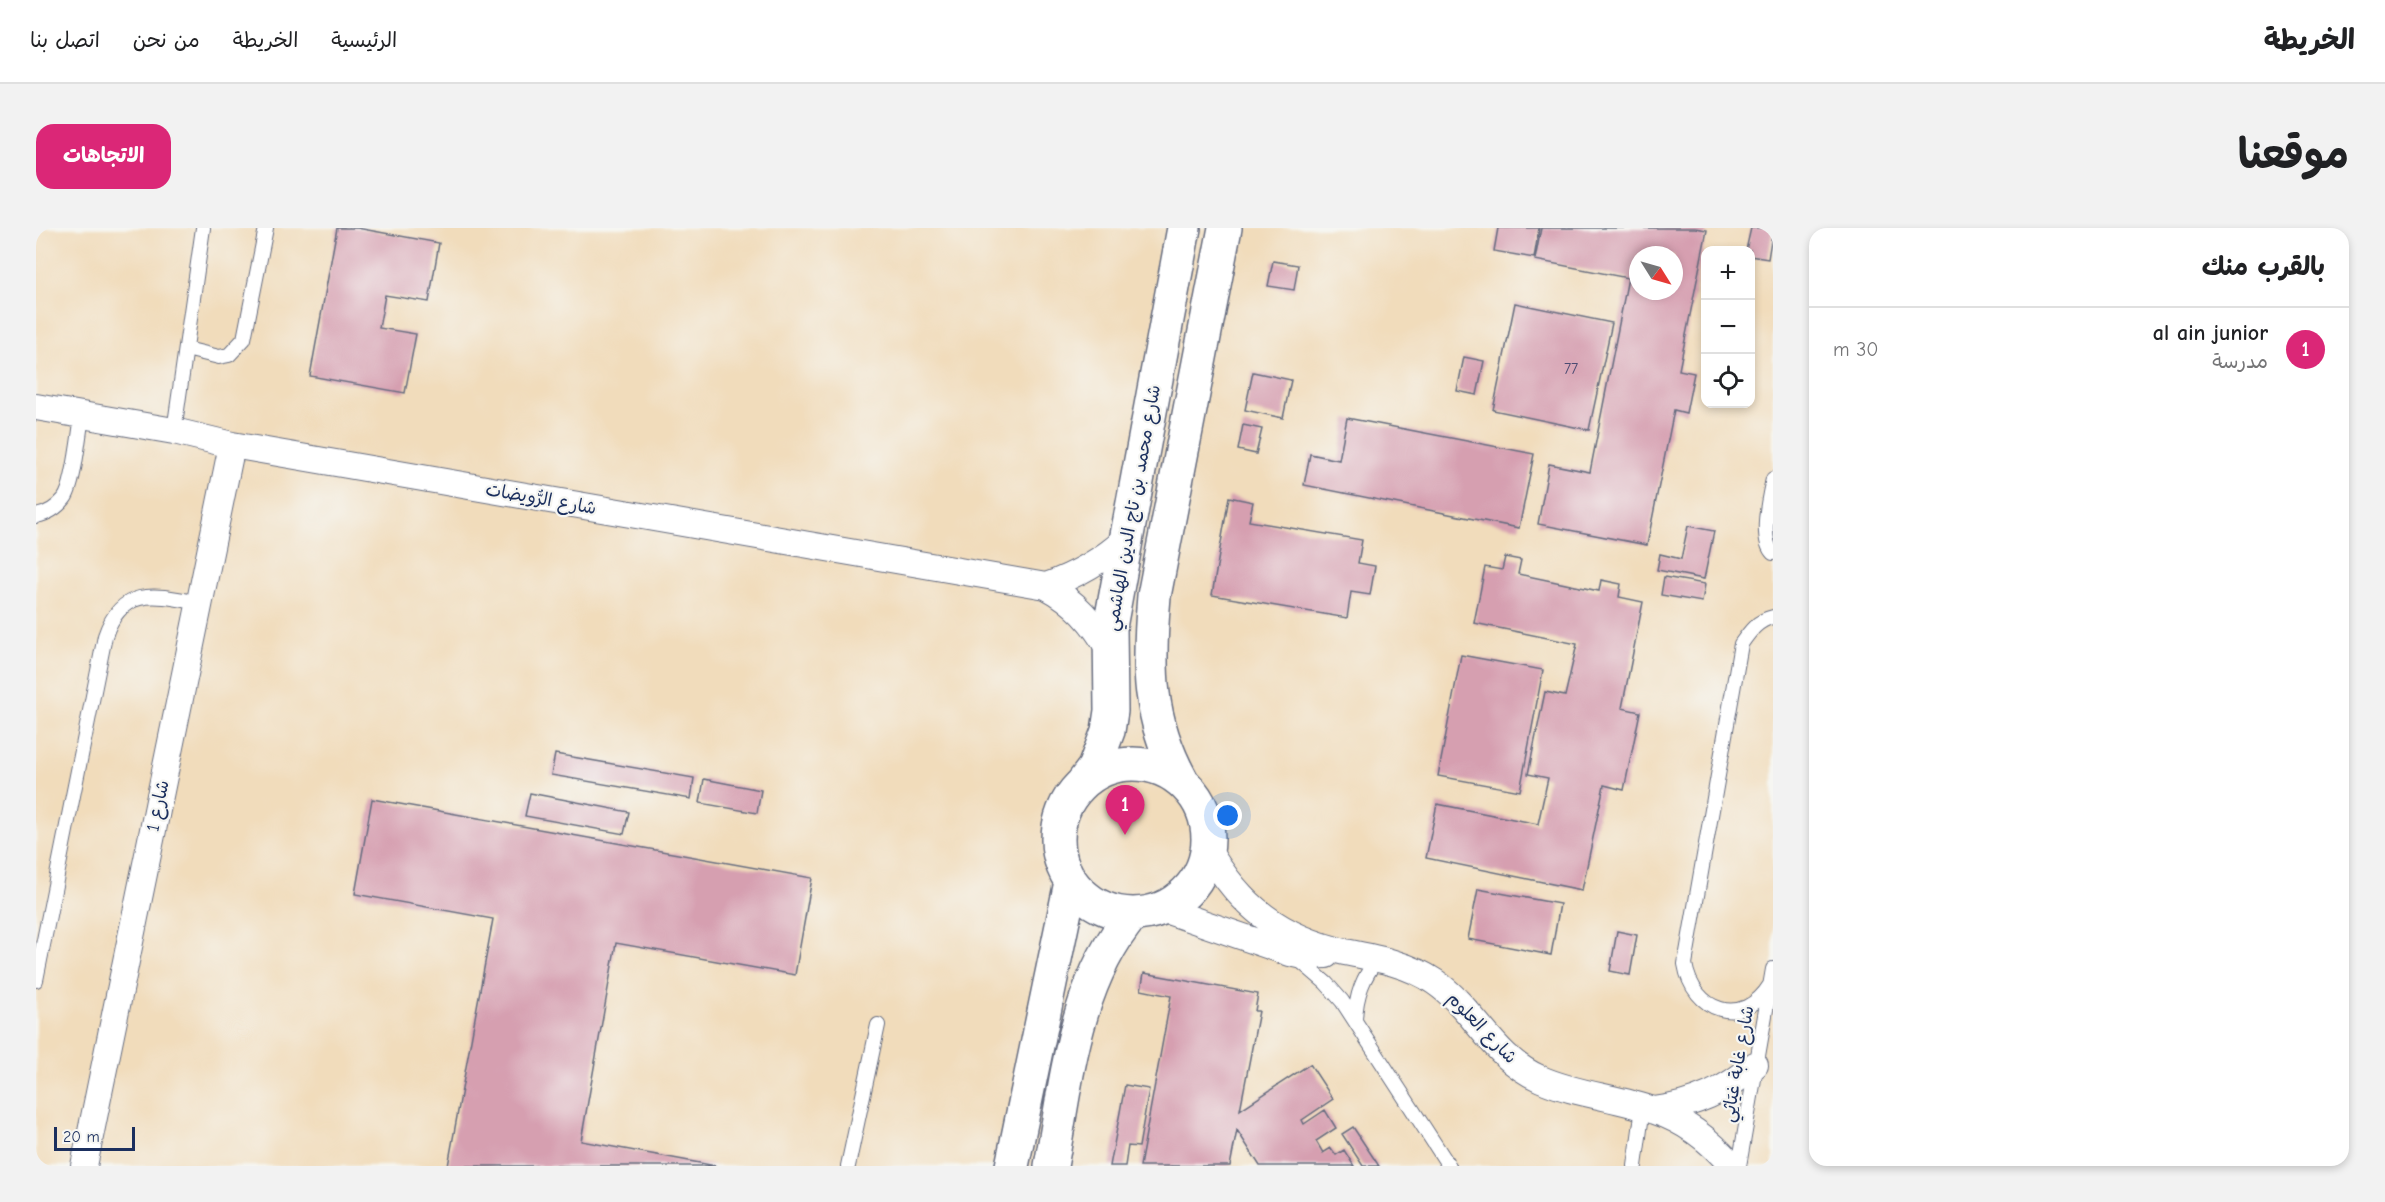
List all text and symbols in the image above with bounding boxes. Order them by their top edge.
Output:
text: الخريطة [2264,24,2355,56]
text: اتصل بنا [30,28,100,52]
text: من نحن [133,28,200,52]
text: الخريطة [233,28,298,52]
text: الرئيسية [331,28,397,52]
button: الاتجاهات [36,124,171,189]
text: موقعنا [2238,130,2349,179]
north arrow [1629,246,1683,300]
map controls [1701,246,1755,408]
button: + [1701,246,1755,300]
text: بالقرب منك [2202,252,2325,282]
button: − [1701,300,1755,354]
text: al ain junior [2153,320,2268,346]
text: 30 m [1833,338,1879,361]
text: 1 [2302,338,2309,361]
text: مدرسة [2212,350,2268,373]
button: locate [1701,354,1755,408]
house number: 77 [1564,360,1578,378]
street label: شارع محمد بن تاج الدين الهاشمي [1101,383,1170,634]
street label: شارع الرُّويضات [484,479,598,520]
street label: شارع 1 [142,778,175,834]
pin: 1 [1106,786,1144,835]
your location [1213,801,1242,830]
street label: شارع العلوم [1441,988,1521,1070]
street label: شارع غابة غيَاثِي [1717,1004,1764,1125]
scale bar [54,1124,135,1152]
text: 20 m [63,1128,100,1146]

